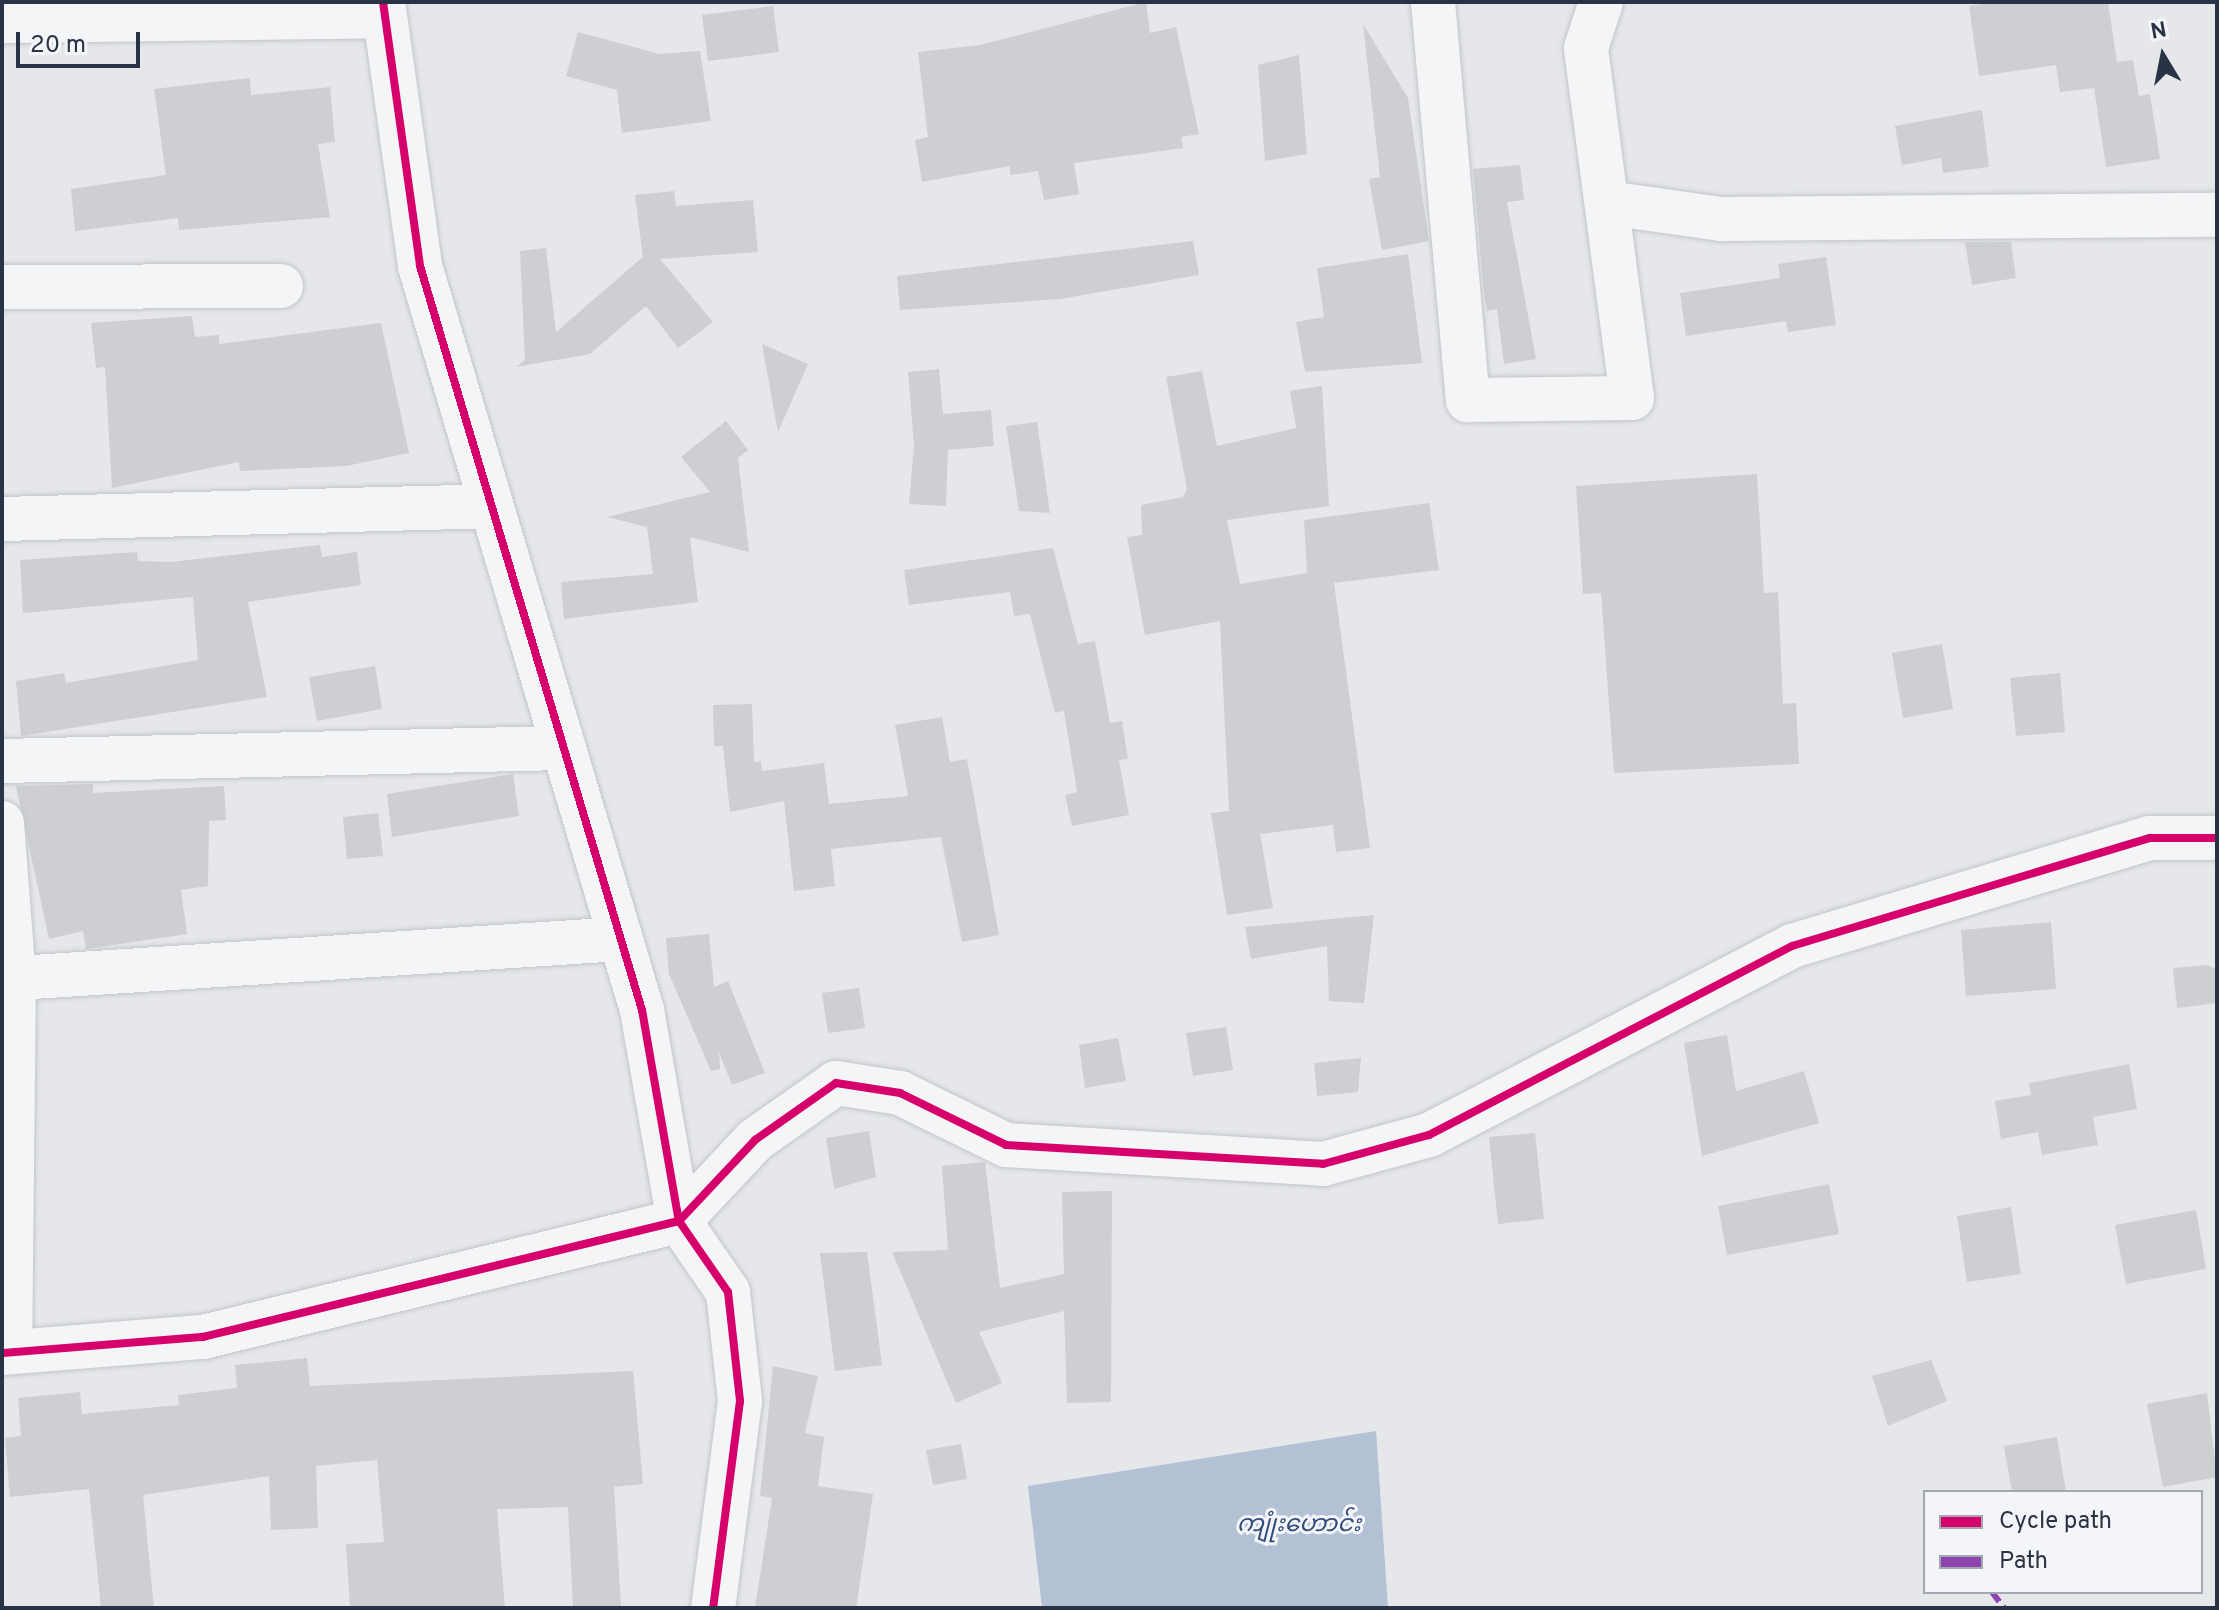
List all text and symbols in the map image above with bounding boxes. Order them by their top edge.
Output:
scale bar [20,16,144,66]
north arrow [2123,16,2203,96]
text: N [2149,17,2169,47]
text: 20 m [30,31,86,61]
legend [1923,1490,2203,1594]
text: Cycle path [1999,1507,2112,1537]
water label: ကျုံးဟောင်း [1237,1512,1361,1540]
text: Path [1999,1547,2048,1577]

